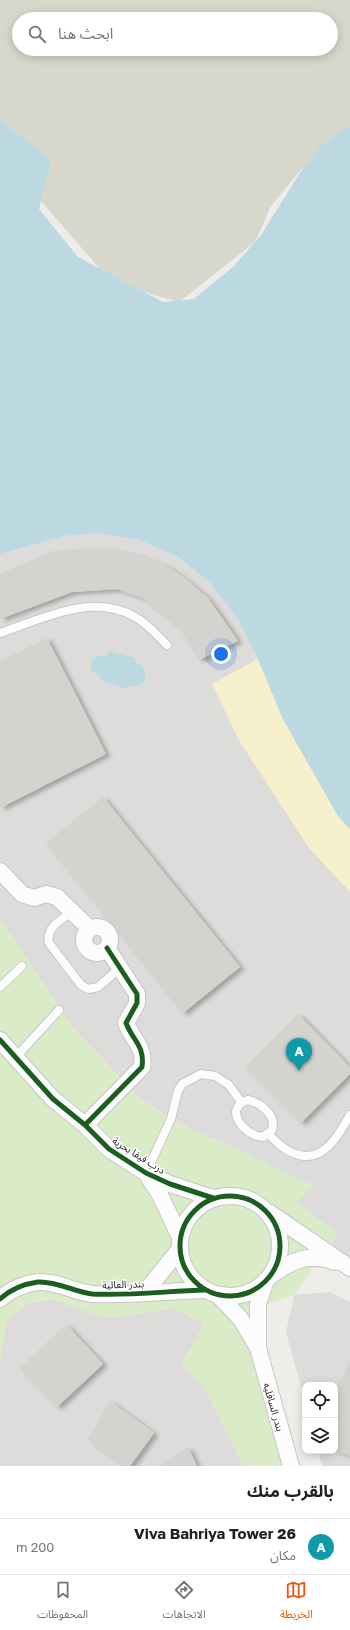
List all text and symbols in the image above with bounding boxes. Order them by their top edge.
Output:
search box [12,12,338,56]
icon: search [26,23,48,45]
text: ابحث هنا [58,24,113,42]
your location [211,644,231,664]
pin: A [286,1038,312,1071]
street label: درب فيفا بحرية [110,1134,168,1177]
street label: بندر العالية [102,1277,144,1292]
street label: بندر السافليه [260,1381,287,1433]
map controls [302,1382,338,1454]
button: locate [302,1382,338,1418]
button: layers [302,1418,338,1454]
text: بالقرب منك [247,1480,334,1501]
text: Viva Bahriya Tower 26 [134,1524,296,1542]
text: 200 m [16,1539,54,1555]
text: A [316,1539,326,1555]
text: مكان [270,1547,296,1563]
tab: المحفوظات [37,1579,88,1626]
tab: الاتجاهات [163,1579,206,1626]
tab: الخريطة [280,1579,313,1626]

